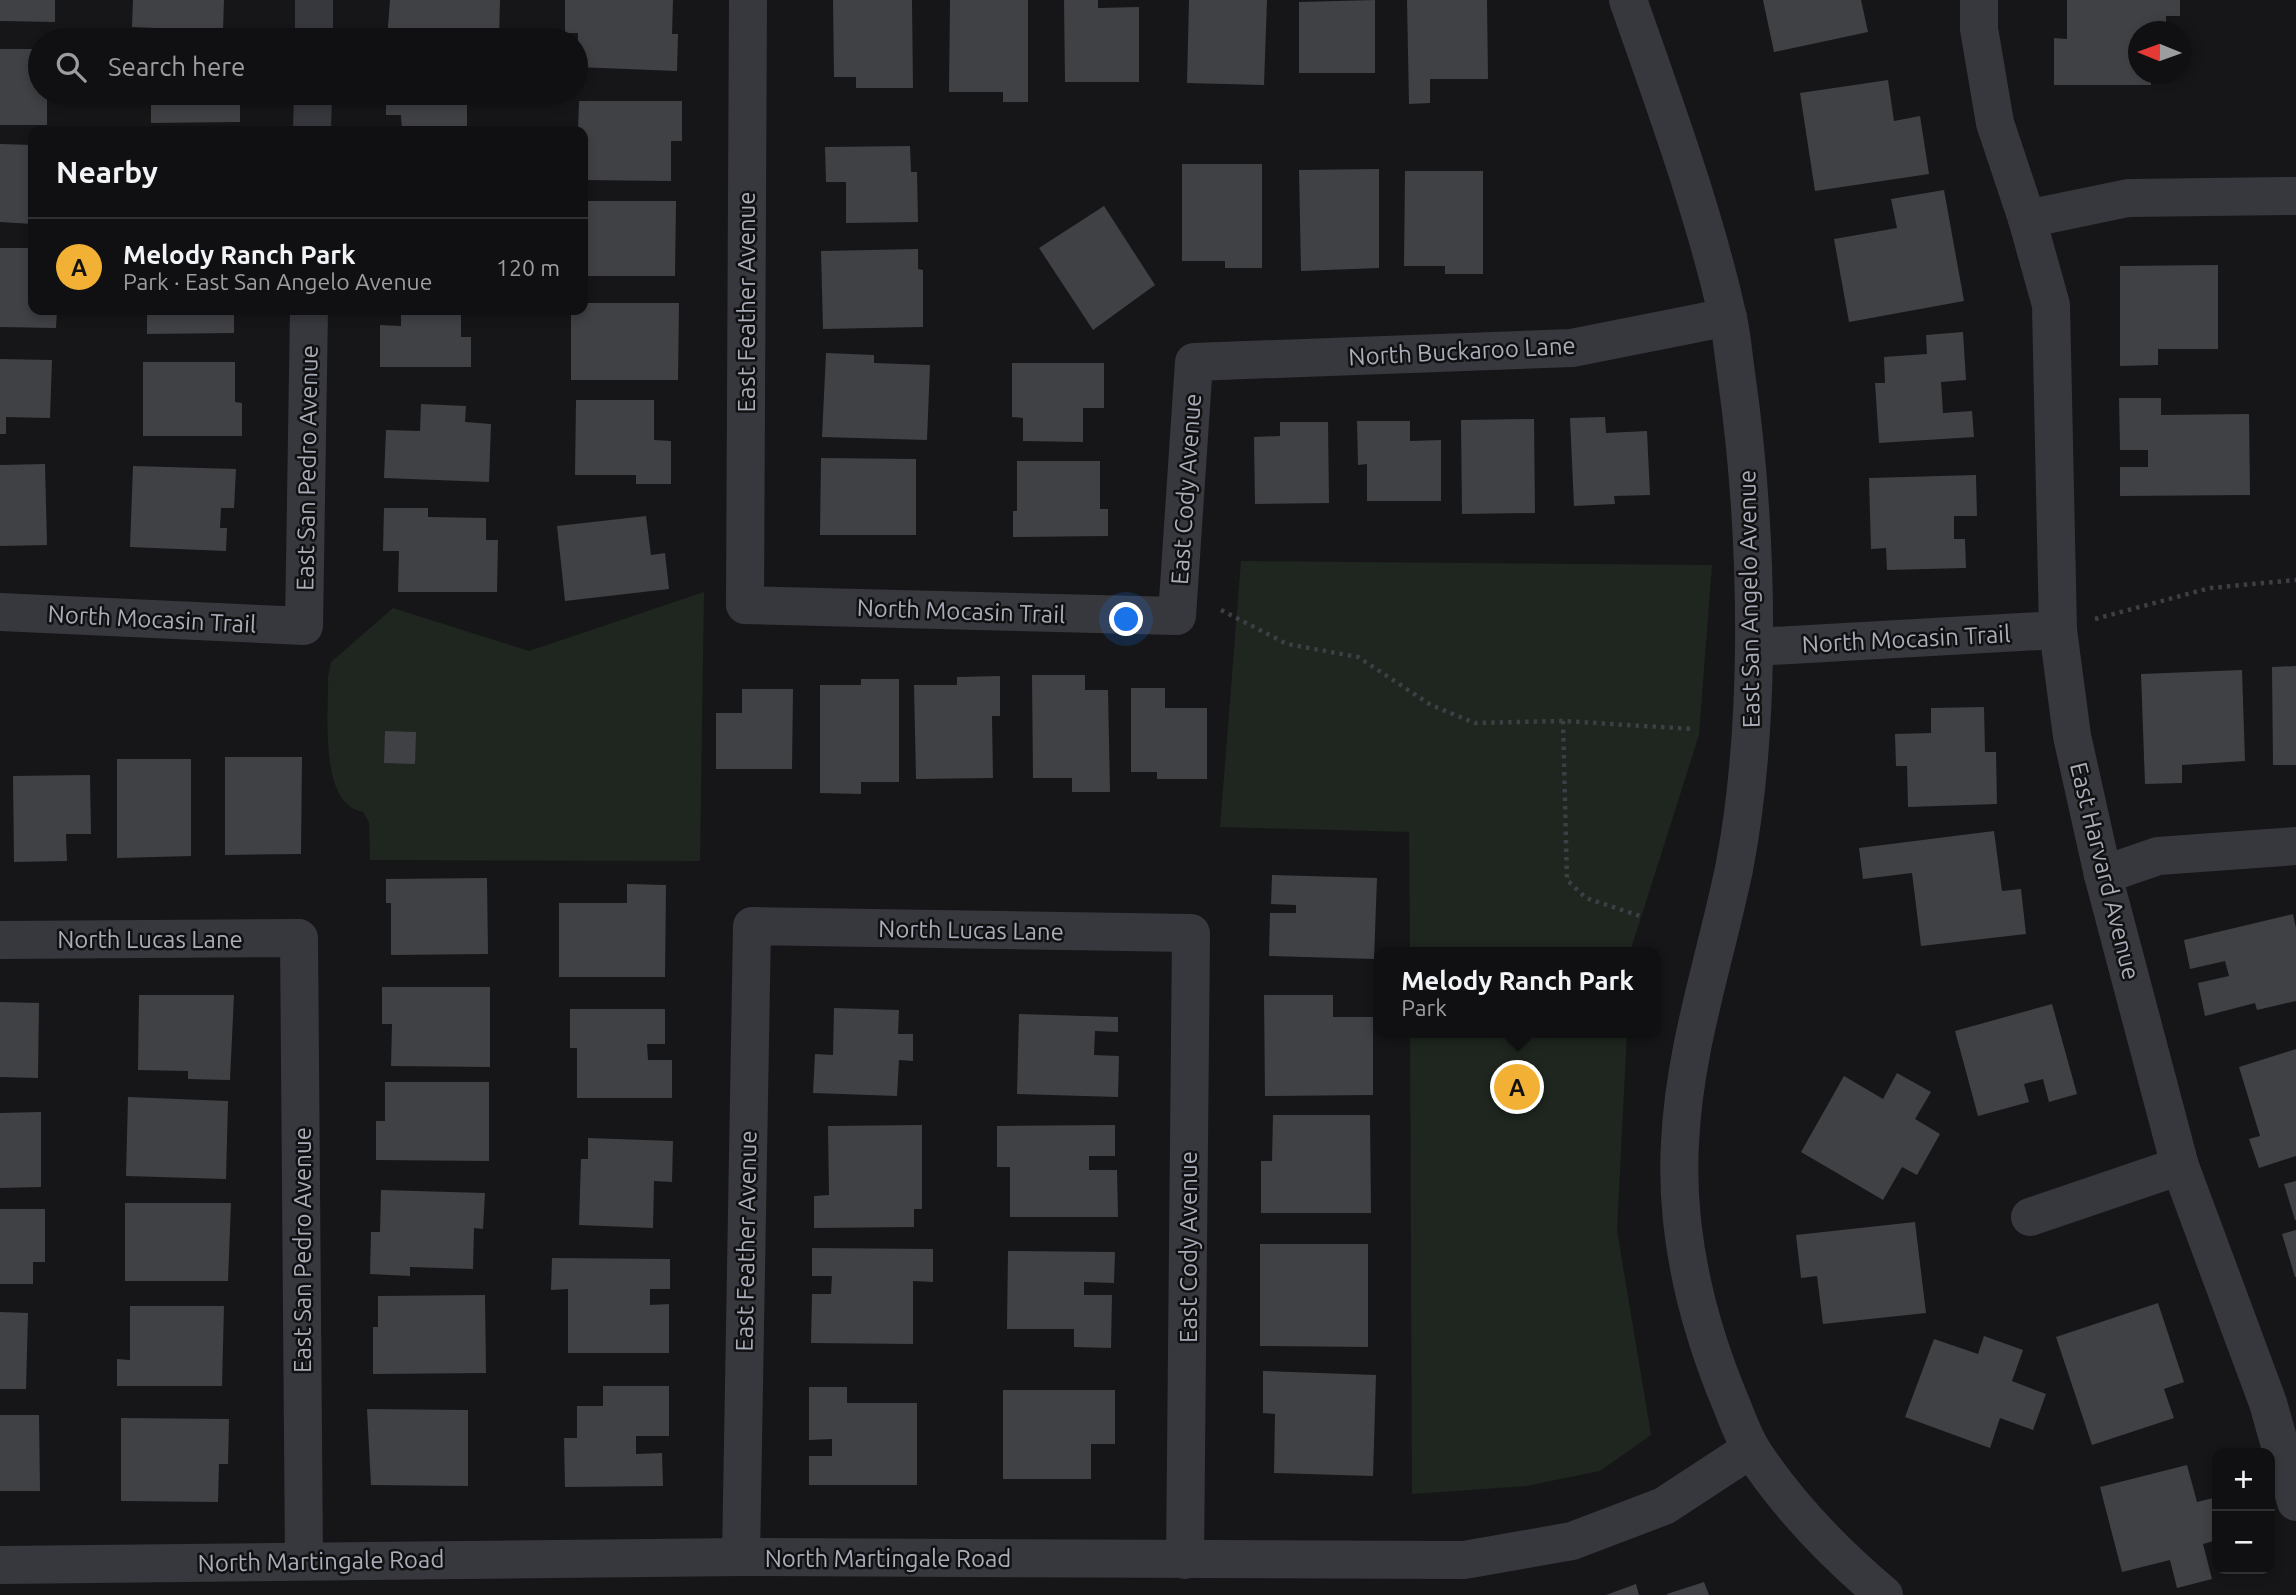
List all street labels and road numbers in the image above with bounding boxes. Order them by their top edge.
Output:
street label: East Feather Avenue [733,191,760,413]
street label: North Buckaroo Lane [1348,332,1576,370]
street label: East San Pedro Avenue [291,345,323,591]
street label: East Cody Avenue [1166,392,1206,586]
street label: East San Angelo Avenue [1733,470,1765,728]
street label: North Mocasin Trail [856,594,1066,628]
street label: North Mocasin Trail [47,600,257,638]
street label: North Mocasin Trail [1801,620,2011,658]
street label: East Harvard Avenue [2065,759,2145,983]
street label: North Lucas Lane [878,915,1064,945]
street label: North Lucas Lane [57,926,243,953]
street label: East San Pedro Avenue [289,1127,316,1373]
street label: East Feather Avenue [731,1130,761,1352]
street label: East Cody Avenue [1175,1151,1202,1343]
street label: North Martingale Road [197,1545,445,1577]
street label: North Martingale Road [765,1545,1011,1572]

